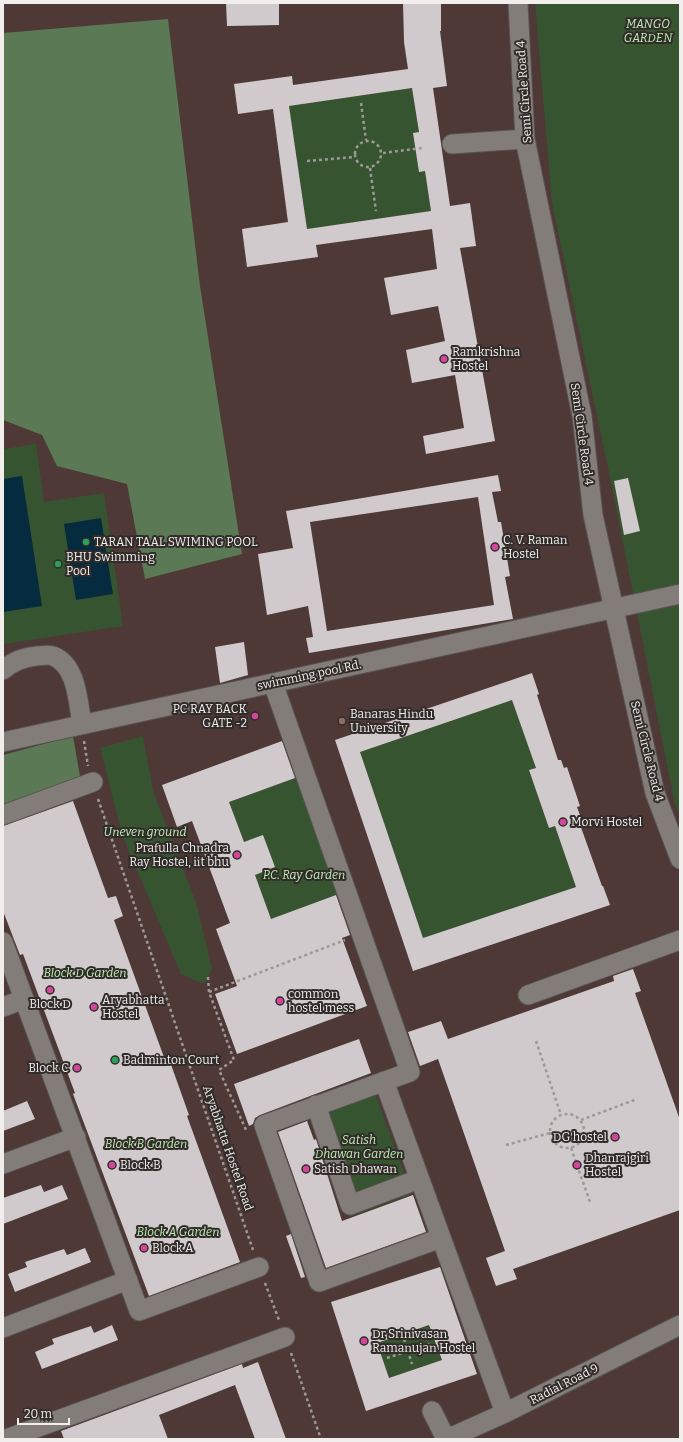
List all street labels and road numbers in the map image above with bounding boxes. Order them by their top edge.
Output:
street label: Semi Circle Road 4 [513,40,535,144]
street label: Semi Circle Road 4 [568,382,596,486]
street label: swimming pool Rd. [256,657,362,693]
street label: Semi Circle Road 4 [628,699,666,803]
street label: Aryabhatta Hostel Road [200,1083,256,1213]
street label: Radial Road 9 [527,1361,601,1407]

